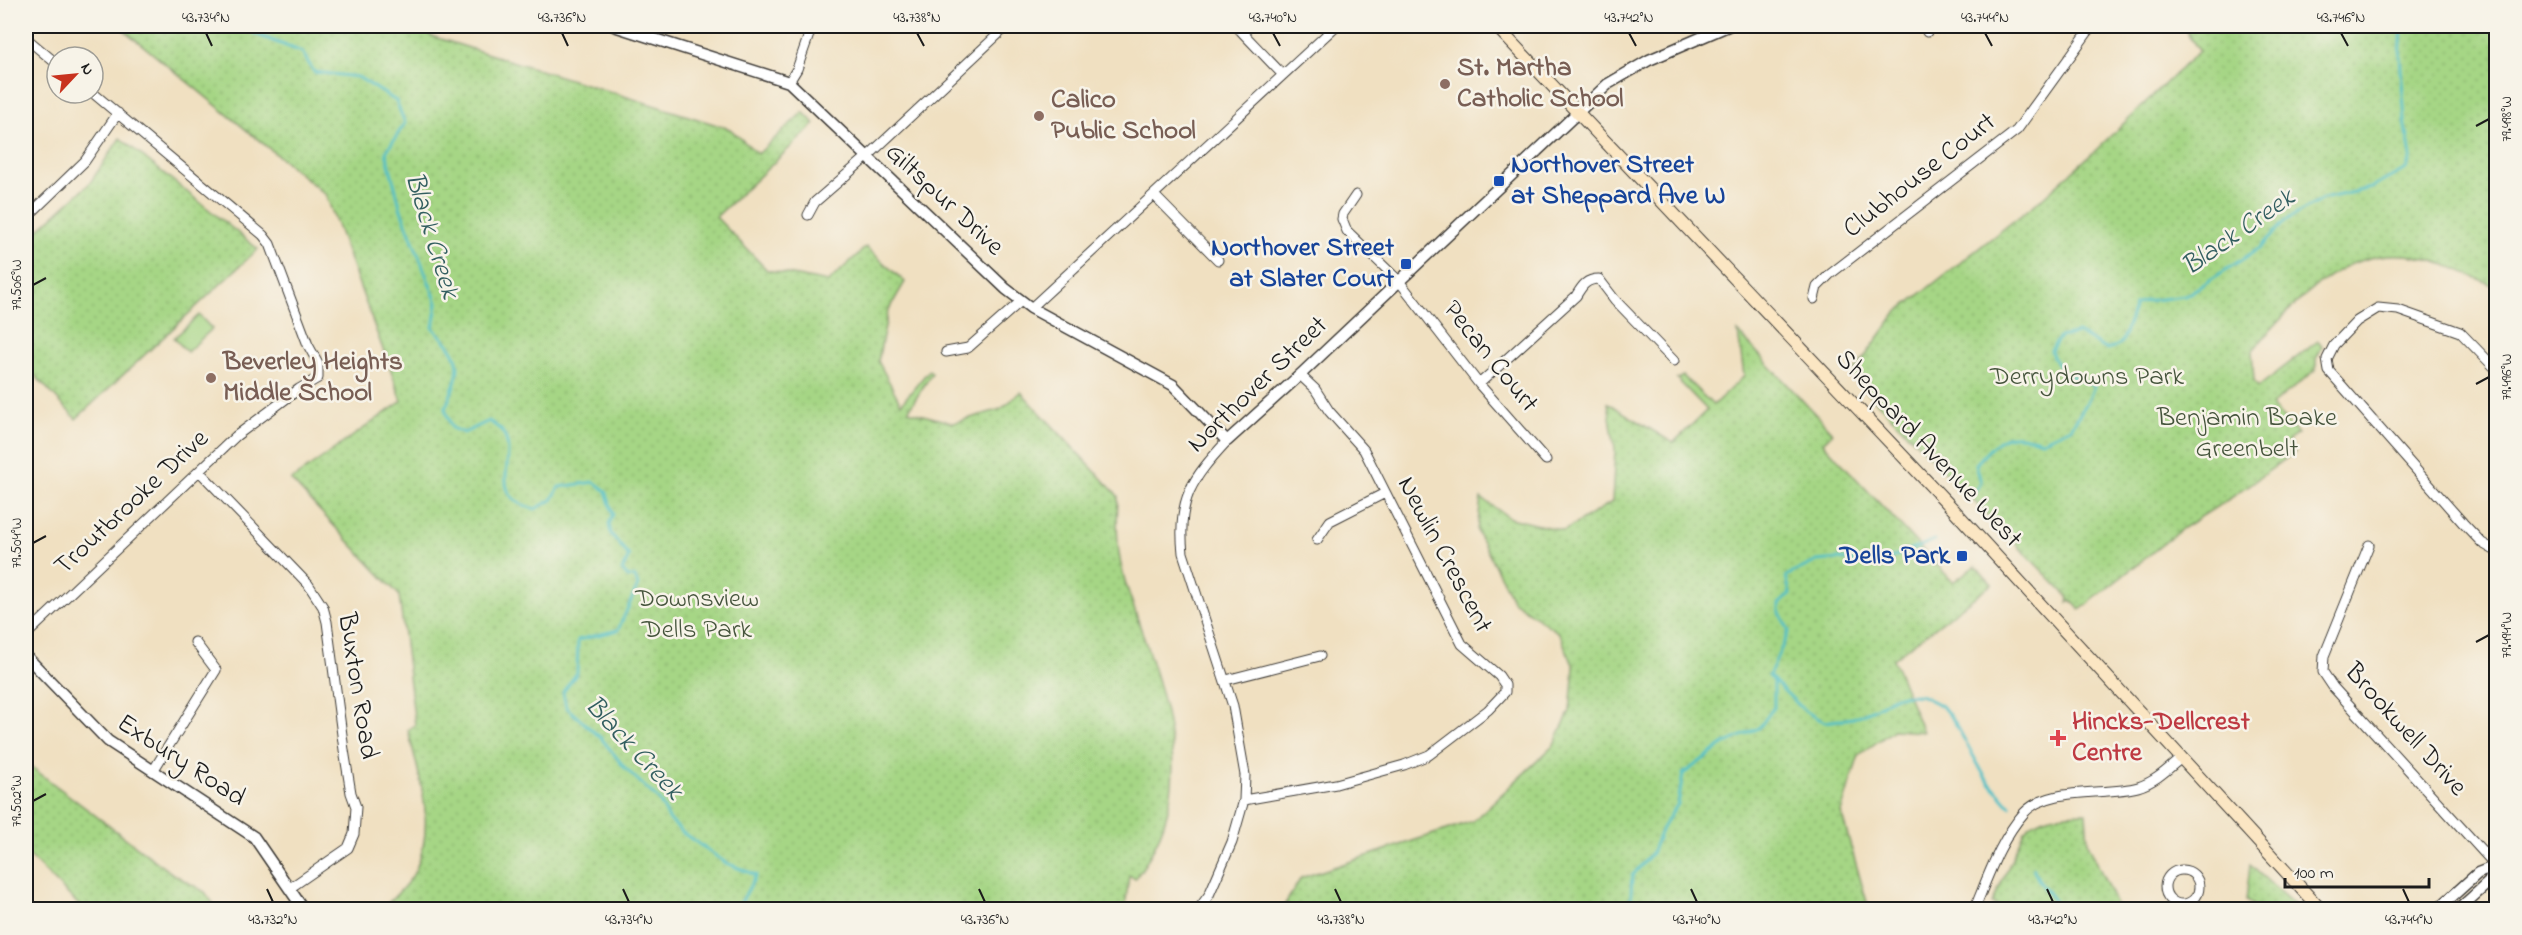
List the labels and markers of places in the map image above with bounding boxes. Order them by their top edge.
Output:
place label: St. Martha Catholic School [1457,49,1624,119]
marker: St. Martha Catholic School [1438,77,1452,91]
place label: Calico Public School [1051,81,1196,151]
marker: Calico Public School [1032,109,1046,123]
place label: Northover Street at Sheppard Ave W [1511,146,1726,216]
marker: Northover Street at Sheppard Ave W [1492,174,1506,188]
place label: Northover Street at Slater Court [1211,229,1395,299]
marker: Northover Street at Slater Court [1399,257,1413,271]
place label: Beverley Heights Middle School [221,343,403,413]
marker: Beverley Heights Middle School [204,371,218,385]
place label: Dells Park [1838,537,1951,576]
marker: Dells Park [1955,549,1969,563]
place label: Hincks-Dellcrest Centre [2072,703,2251,773]
marker: Hincks-Dellcrest Centre [2049,729,2067,747]

